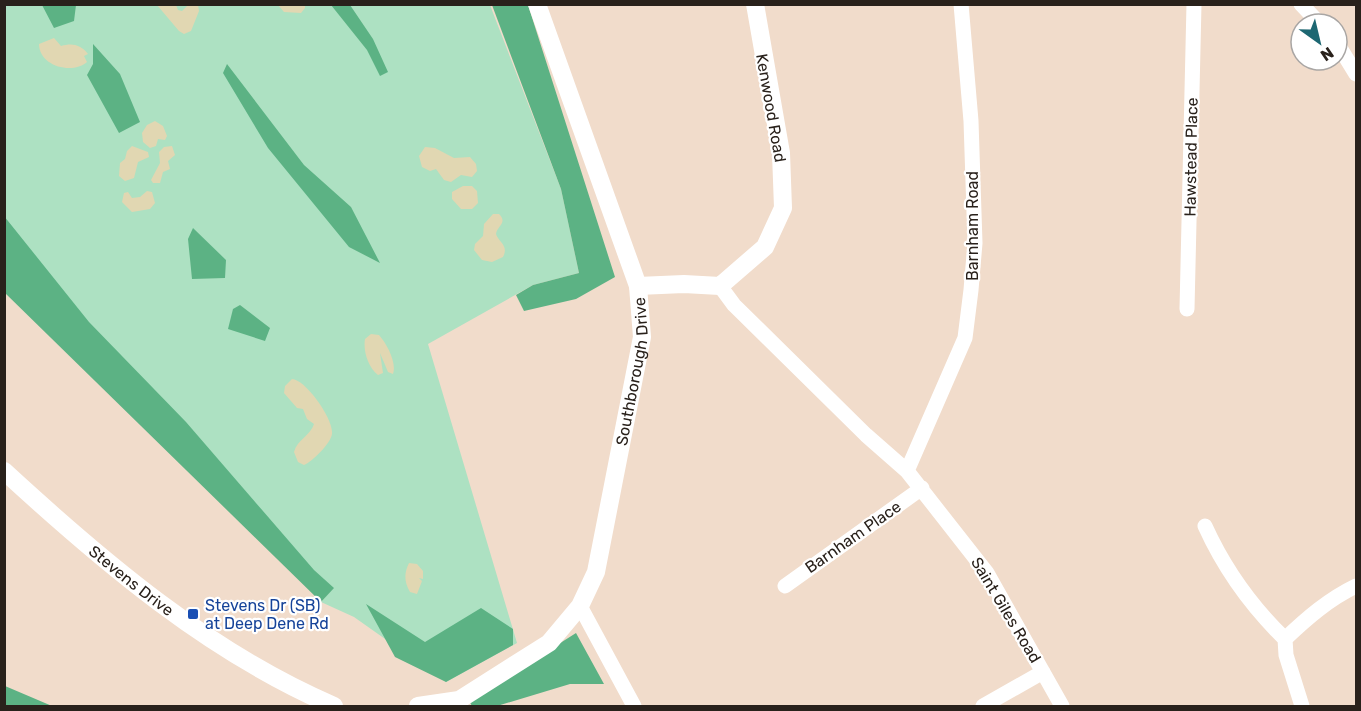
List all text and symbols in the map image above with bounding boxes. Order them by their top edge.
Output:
north arrow [1289,12,1349,72]
text: N [1317,43,1337,65]
street label: Kenwood Road [752,52,790,164]
street label: Hawstead Place [1180,97,1202,217]
street label: Barnham Road [963,171,982,281]
street label: Southborough Drive [611,297,652,447]
street label: Barnham Place [801,497,905,577]
street label: Stevens Drive [85,541,178,620]
street label: Saint Giles Road [967,554,1045,666]
place label: Stevens Dr (SB) at Deep Dene Rd [205,596,329,633]
marker: Stevens Dr (SB) at Deep Dene Rd [186,607,200,621]

